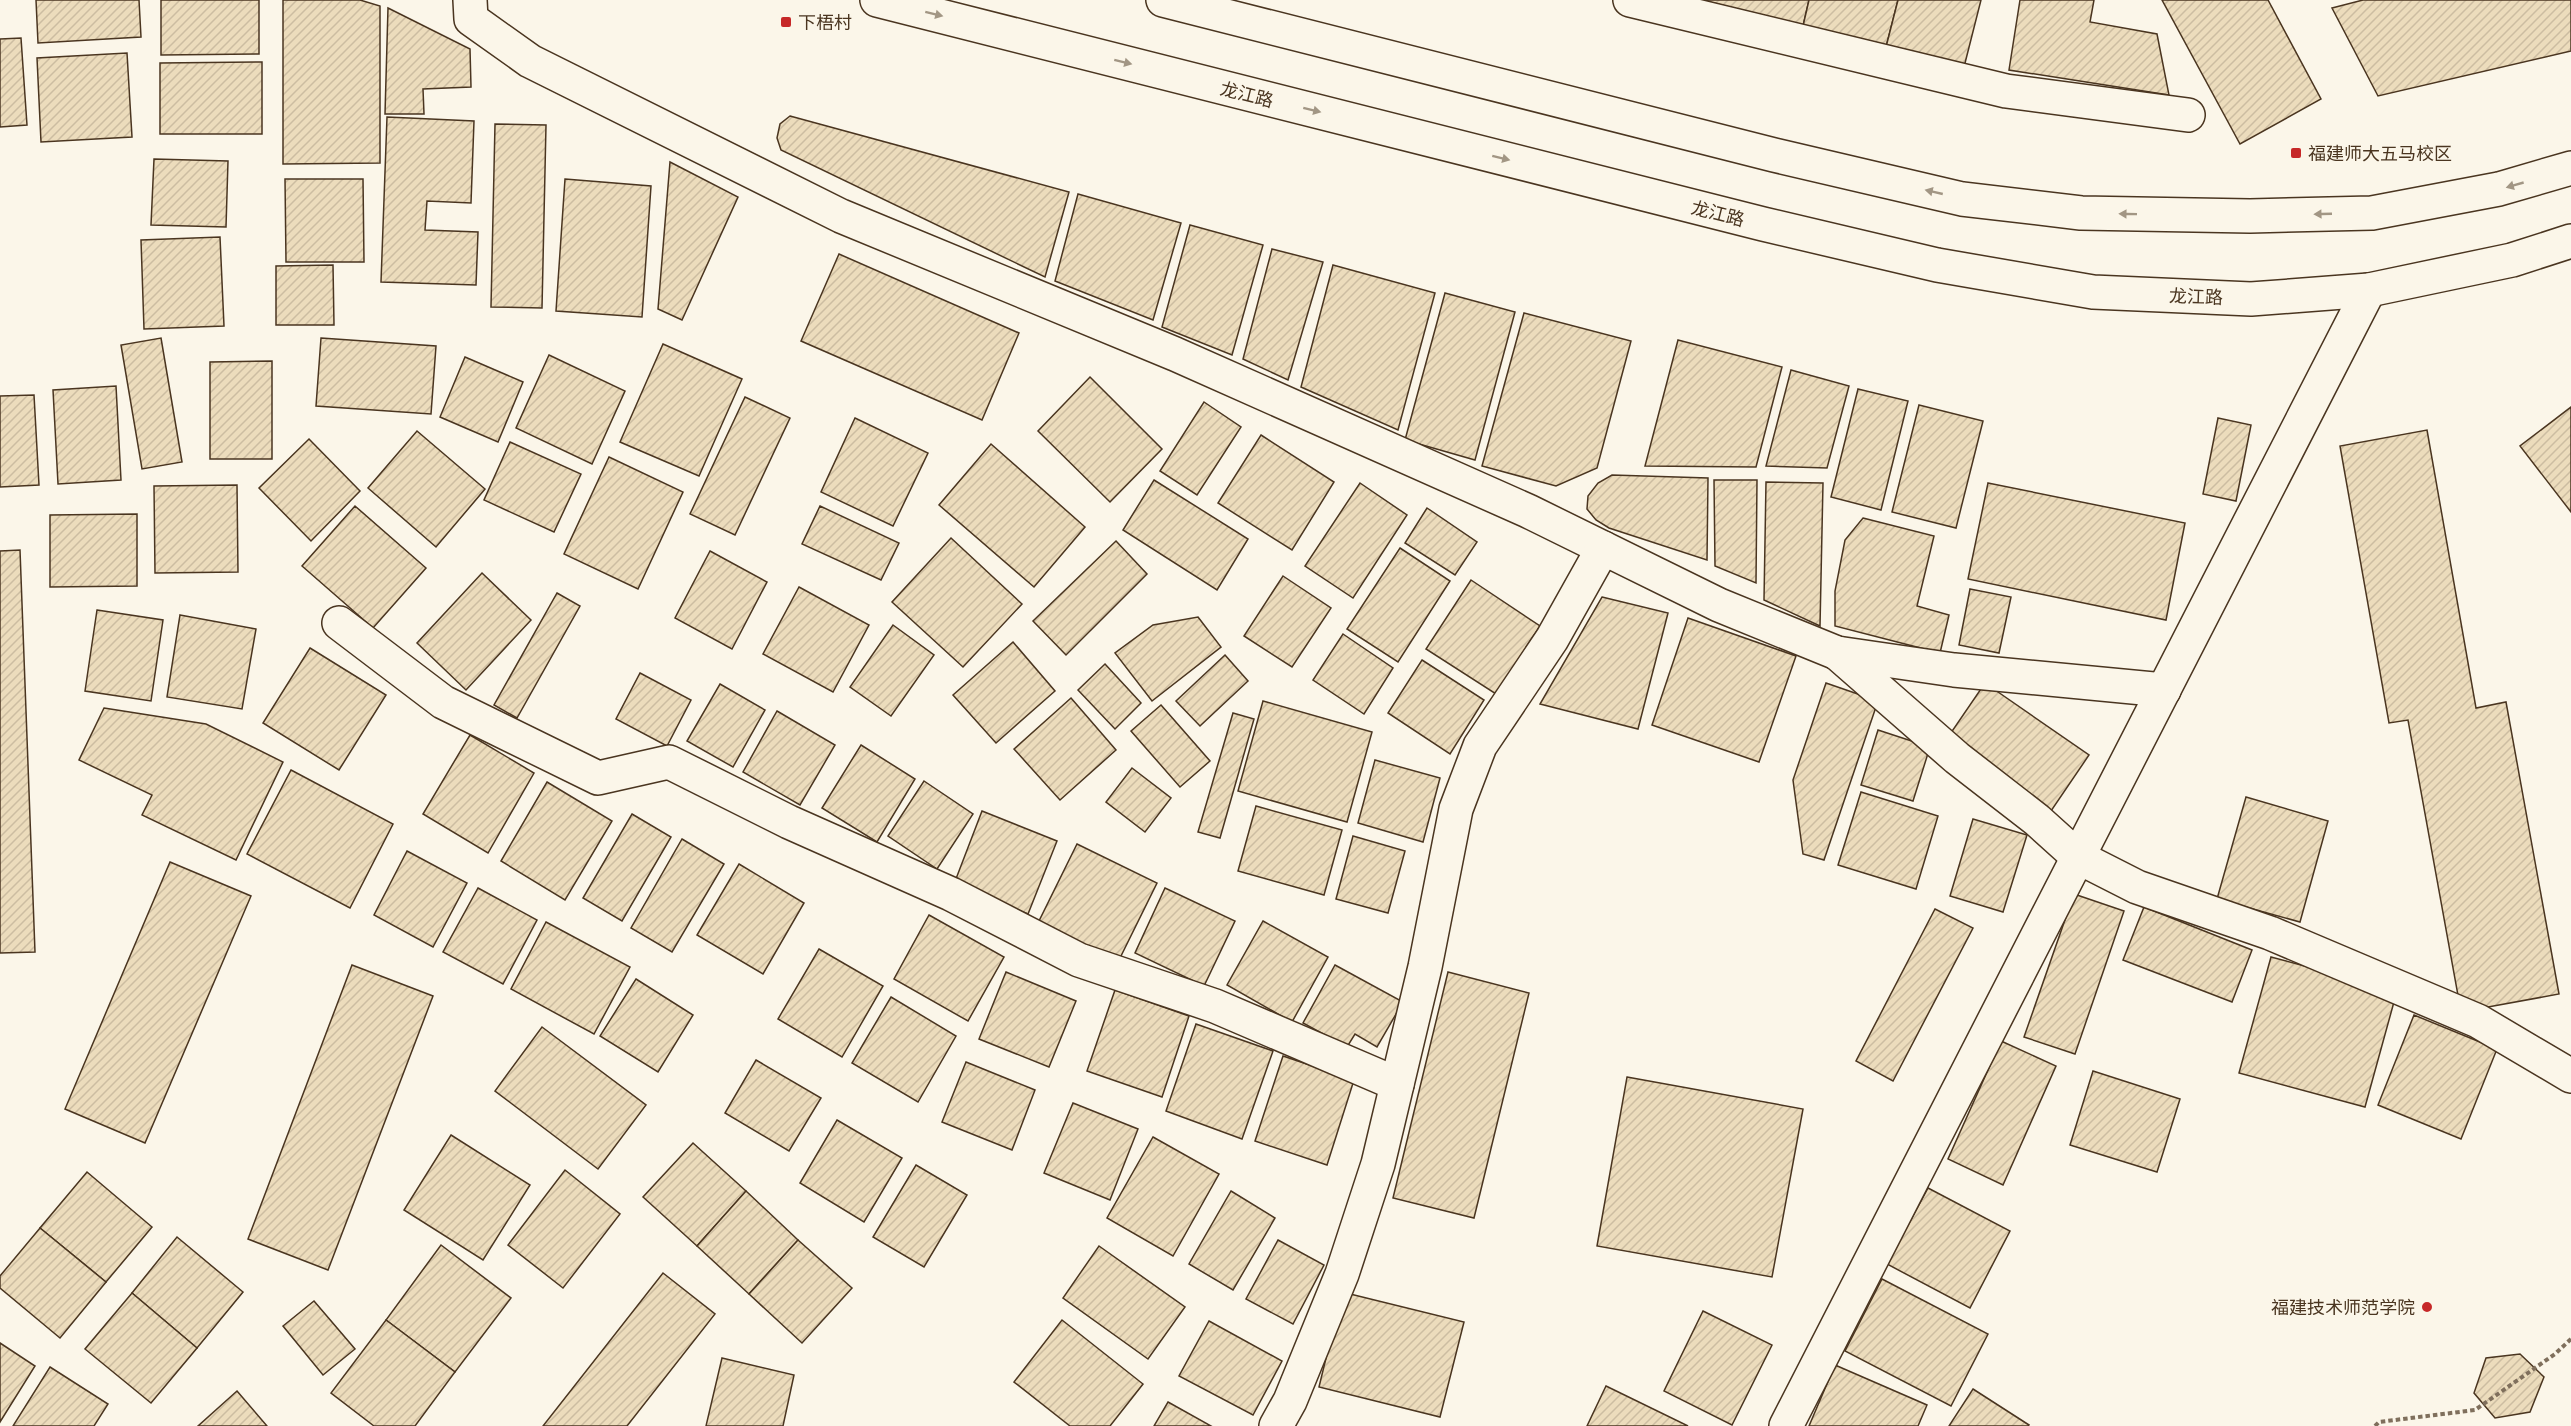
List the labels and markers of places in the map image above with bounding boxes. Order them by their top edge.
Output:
place label: 下梧村 [798,12,852,32]
marker: 下梧村 [779,15,793,29]
place label: 福建师大五马校区 [2308,143,2452,163]
marker: 福建师大五马校区 [2289,146,2303,160]
place label: 福建技术师范学院 [2271,1297,2415,1317]
marker: 福建技术师范学院 [2420,1300,2434,1314]

